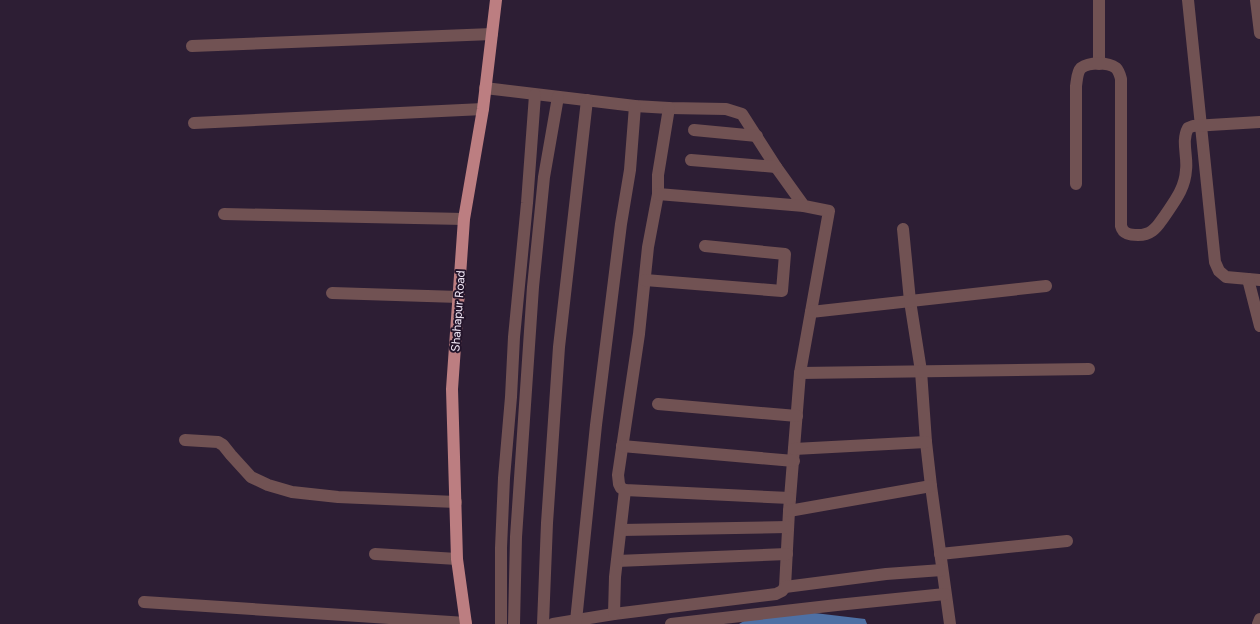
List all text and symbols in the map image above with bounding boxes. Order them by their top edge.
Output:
street label: Shahapur Road [448,270,468,352]

